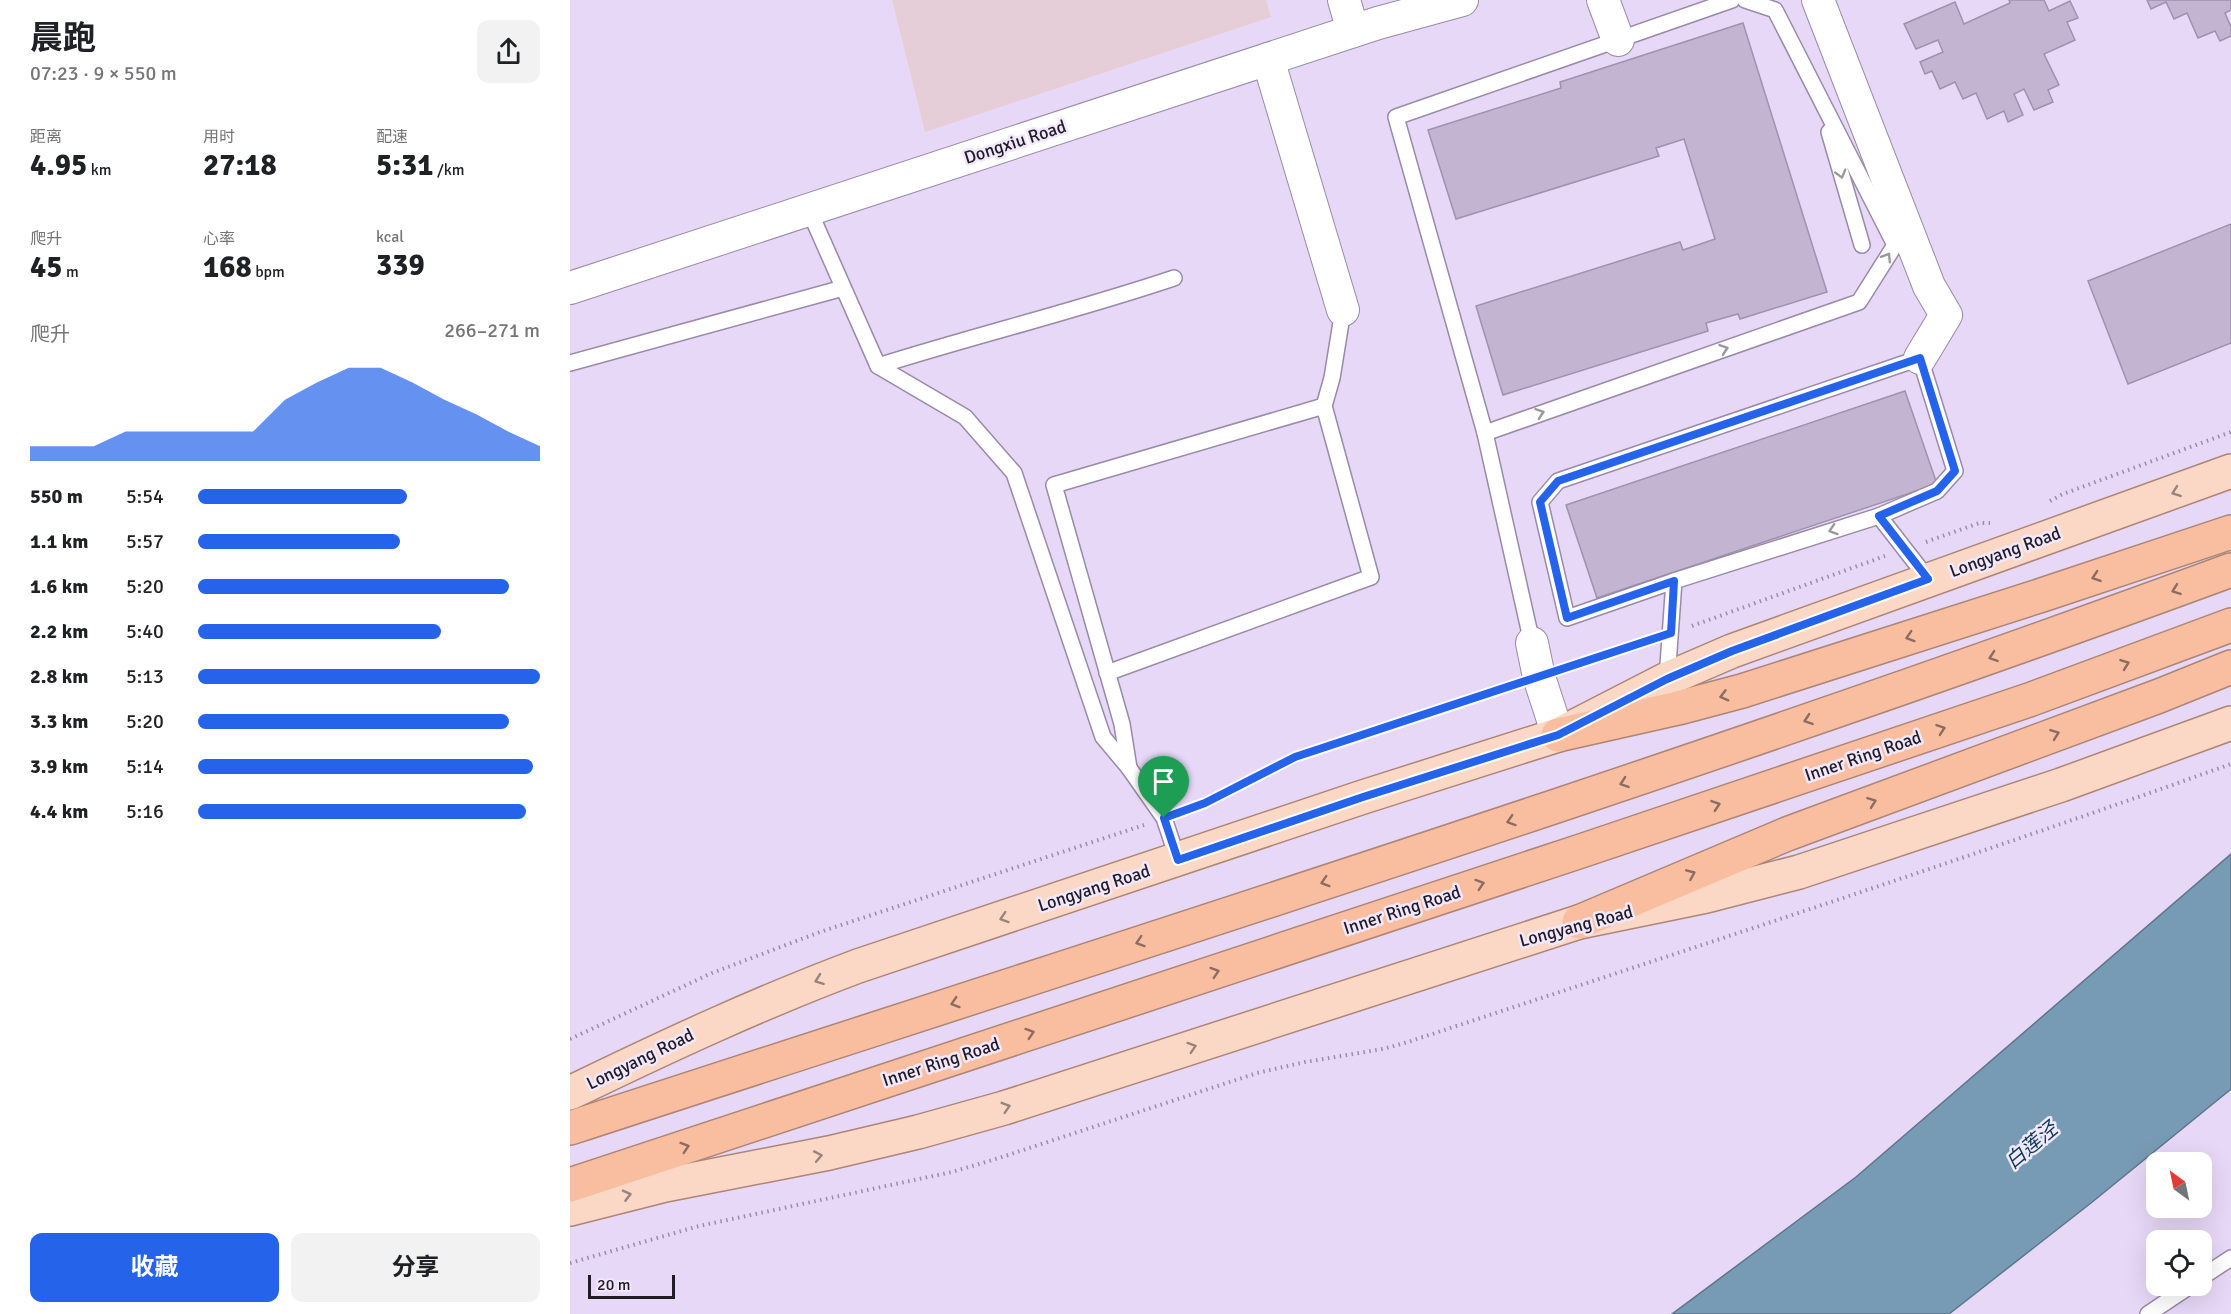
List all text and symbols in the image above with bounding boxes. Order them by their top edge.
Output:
text: 晨跑 [30,18,96,59]
button: share [477,20,540,83]
text: 07:23 · 9 × 550 m [30,61,177,86]
street label: Dongxiu Road [961,115,1069,169]
text: 距离 [30,127,62,147]
text: 用时 [203,127,235,147]
text: 配速 [376,127,408,147]
text: 4.95 [30,147,87,184]
text: 27:18 [203,147,277,184]
text: 5:31 [376,147,433,184]
text: km [87,160,112,180]
text: /km [433,160,465,180]
one-way arrow [1834,168,1846,179]
text: kcal [376,227,404,247]
text: 爬升 [30,229,62,249]
text: 心率 [203,229,235,249]
text: 339 [376,247,425,284]
text: 45 [30,249,62,286]
text: 168 [203,249,252,286]
one-way arrow [1880,253,1891,264]
text: m [62,262,79,282]
text: bpm [252,262,285,282]
text: 266–271 m [444,318,540,343]
text: 爬升 [30,322,70,347]
one-way arrow [1718,343,1729,356]
one-way arrow [1534,408,1545,421]
text: 550 m [30,484,83,509]
text: 5:54 [126,484,164,509]
one-way arrow [2171,484,2182,497]
street label: Longyang Road [1946,522,2064,582]
one-way arrow [1828,523,1839,536]
text: 1.1 km [30,529,88,554]
text: 5:57 [126,529,164,554]
one-way arrow [2091,570,2102,582]
text: 1.6 km [30,574,88,599]
text: 5:20 [126,574,164,599]
one-way arrow [2171,583,2182,596]
text: 2.2 km [30,619,88,644]
text: 5:40 [126,619,164,644]
one-way arrow [1905,630,1916,642]
one-way arrow [1988,650,1999,663]
one-way arrow [2119,659,2130,672]
text: 2.8 km [30,664,88,689]
text: 5:13 [126,664,164,689]
one-way arrow [1720,689,1730,701]
text: 3.3 km [30,709,88,734]
text: 5:20 [126,709,164,734]
one-way arrow [1804,713,1814,726]
one-way arrow [1935,724,1946,737]
street label: Inner Ring Road [1802,726,1924,786]
one-way arrow [2049,729,2060,742]
text: 3.9 km [30,754,88,779]
text: 5:14 [126,754,164,779]
pin [1138,756,1189,818]
icon: arrive [1147,765,1180,798]
one-way arrow [1619,776,1630,789]
one-way arrow [1866,797,1877,809]
text: 4.4 km [30,799,88,824]
text: 5:16 [126,799,164,824]
one-way arrow [1710,800,1721,813]
one-way arrow [1506,814,1517,826]
street label: Longyang Road [1035,859,1153,917]
one-way arrow [1685,869,1696,881]
one-way arrow [1320,874,1331,887]
one-way arrow [1474,879,1485,892]
street label: Inner Ring Road [1341,881,1463,939]
street label: Longyang Road [1517,900,1635,952]
one-way arrow [999,911,1010,923]
one-way arrow [1135,935,1146,947]
one-way arrow [1209,967,1220,979]
one-way arrow [814,973,825,986]
one-way arrow [950,995,961,1008]
street label: Longyang Road [583,1024,697,1094]
one-way arrow [1024,1028,1035,1040]
street label: Inner Ring Road [880,1033,1002,1091]
one-way arrow [1186,1042,1197,1054]
one-way arrow [1000,1102,1011,1114]
water label: 白莲泾 [2000,1115,2064,1174]
one-way arrow [679,1141,690,1154]
one-way arrow [812,1150,822,1163]
north arrow [2146,1152,2212,1218]
map controls [2146,1152,2212,1296]
one-way arrow [622,1189,632,1202]
button: locate [2146,1230,2212,1296]
button: 收藏 [30,1233,279,1302]
button: 分享 [291,1233,540,1302]
scale bar [588,1272,675,1300]
text: 20 m [597,1275,631,1295]

